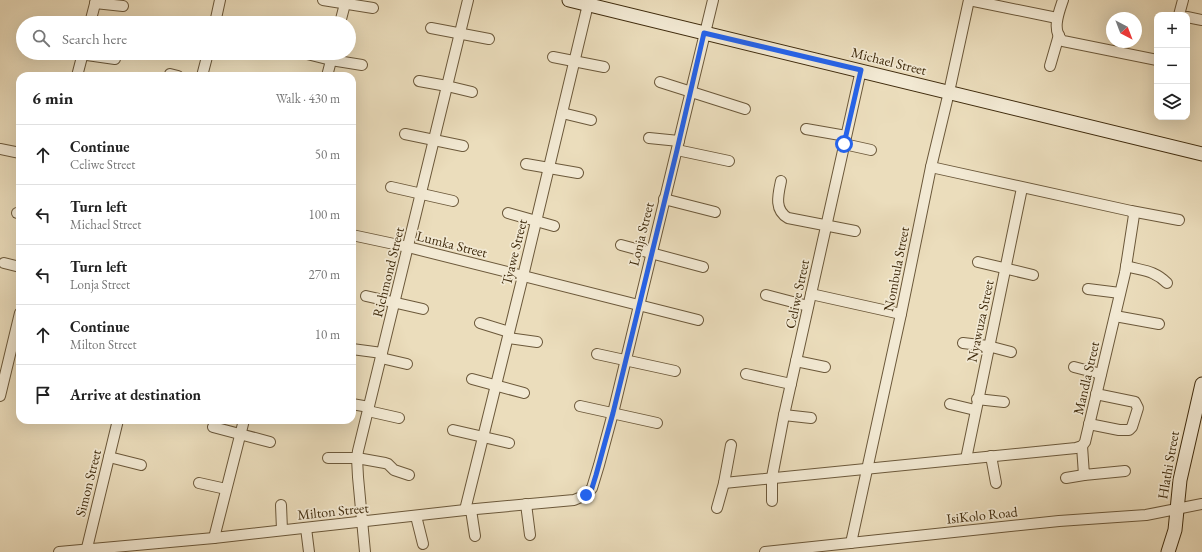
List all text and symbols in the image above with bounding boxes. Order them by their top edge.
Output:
north arrow [1106,12,1142,48]
map controls [1154,12,1190,120]
button: + [1154,12,1190,48]
search box [16,16,356,60]
icon: search [30,27,52,49]
text: Search here [62,29,127,48]
street label: Michael Street [850,43,929,79]
button: − [1154,48,1190,84]
button: layers [1154,84,1190,120]
text: 6 min [32,87,73,109]
text: Walk · 430 m [276,90,340,107]
route start [835,135,853,153]
text: Continue [70,137,130,156]
icon: ahead [32,144,54,166]
text: 50 m [315,146,340,163]
text: Celiwe Street [70,156,135,173]
text: Turn left [70,197,127,216]
street label: Lonja Street [624,200,658,268]
icon: left [32,204,54,226]
text: 100 m [309,206,340,223]
text: Michael Street [70,216,141,233]
street label: Tyawe Street [497,217,531,287]
street label: Nombula Street [879,224,913,313]
street label: Richmond Street [368,225,408,319]
street label: Lumka Street [415,227,490,262]
text: Turn left [70,257,127,276]
street label: Celiwe Street [781,257,813,330]
icon: left [32,264,54,286]
text: 270 m [309,266,340,283]
text: Lonja Street [70,276,130,293]
street label: Nyawuza Street [962,278,998,364]
text: Continue [70,317,130,336]
icon: ahead [32,324,54,346]
text: 10 m [315,326,340,343]
text: Milton Street [70,336,137,353]
street label: Mandla Street [1069,339,1103,417]
icon: arrive [32,384,54,406]
text: Arrive at destination [70,385,201,404]
street label: Hlathi Street [1153,429,1183,500]
street label: Simon Street [71,447,105,519]
route end [577,486,595,504]
street label: Milton Street [296,498,370,524]
street label: IsiKolo Road [946,502,1019,528]

